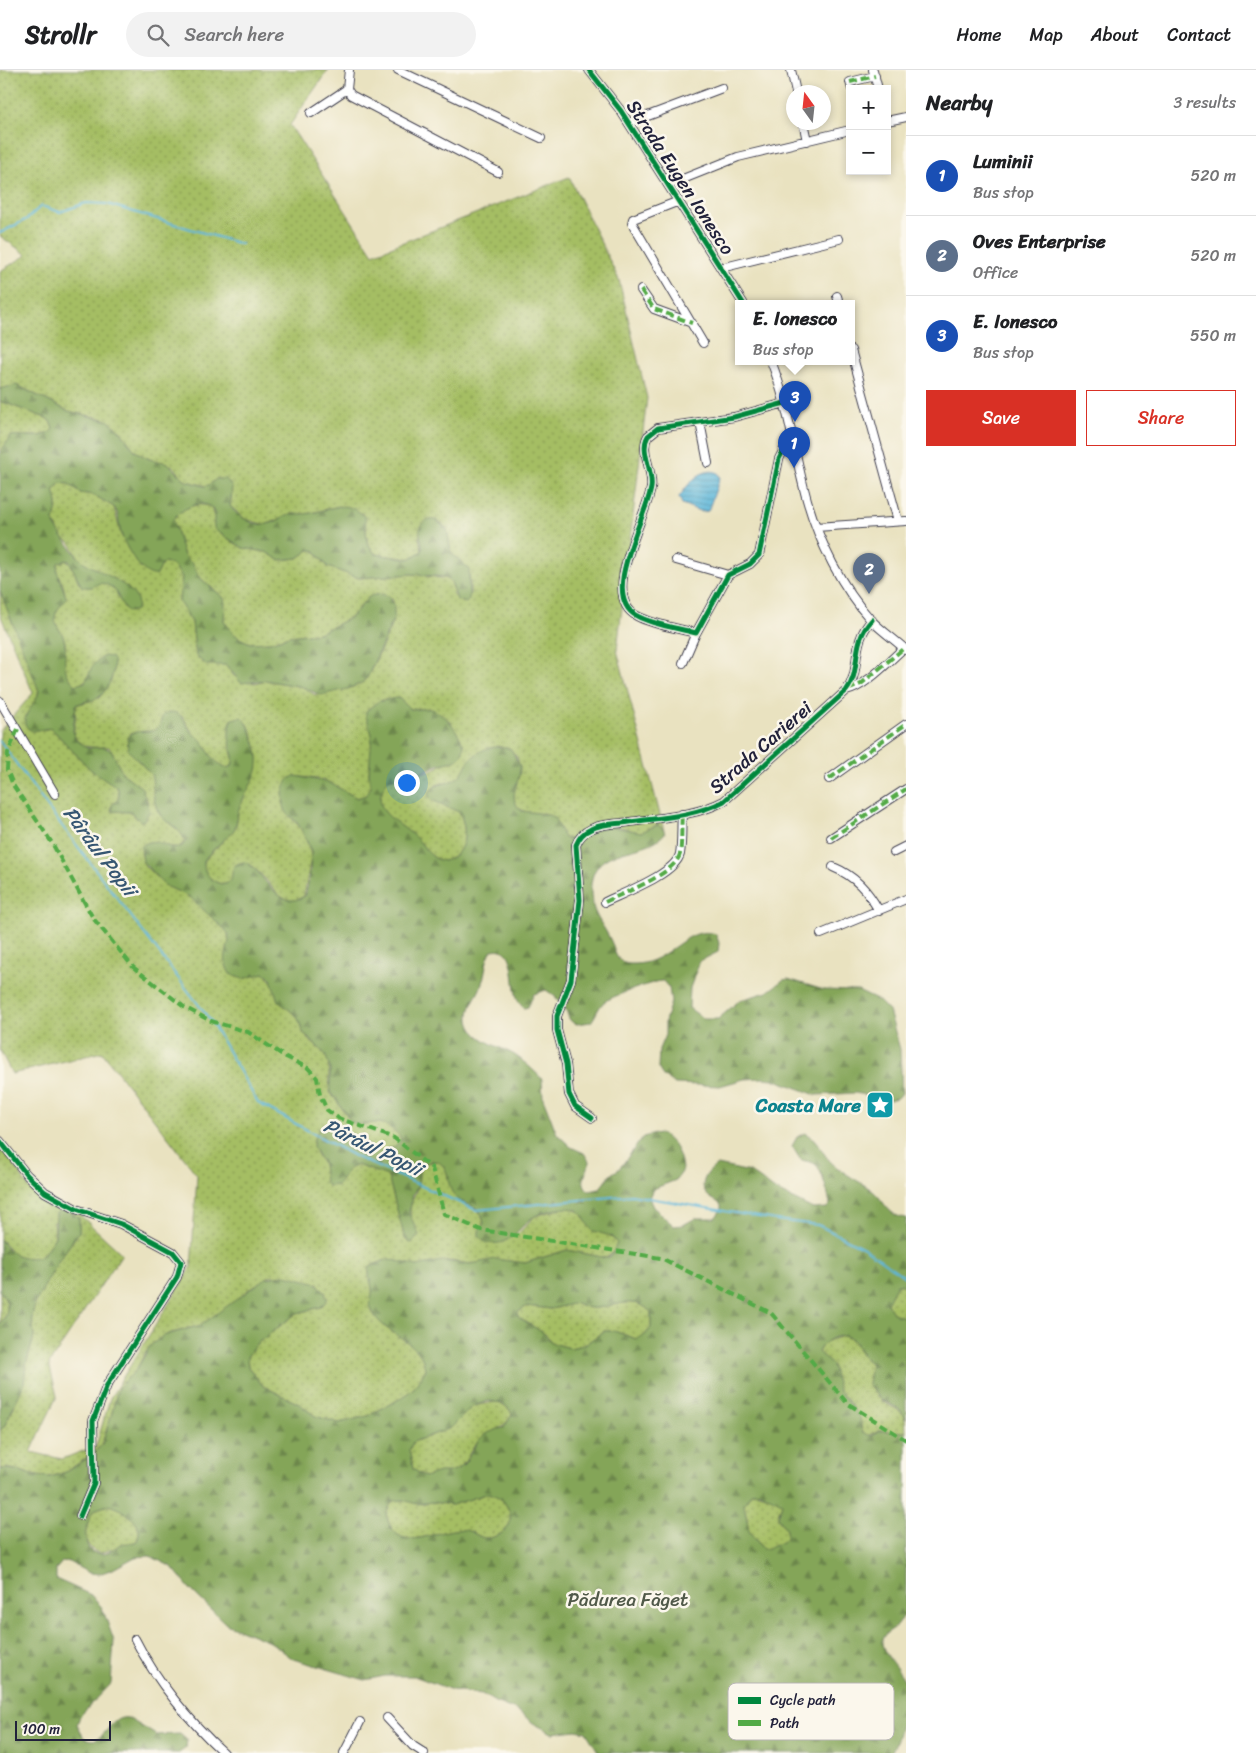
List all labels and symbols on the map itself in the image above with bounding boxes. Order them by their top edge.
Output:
north arrow [786,85,831,130]
street label: Strada Eugen Ionesco [618,93,744,262]
pin: 3 [779,381,811,422]
pin: 1 [778,427,810,468]
pin: 2 [853,553,885,594]
street label: Strada Carierei [701,692,820,802]
your location [394,770,420,796]
water label: Pârâul Popii [54,798,148,908]
place label: Coasta Mare [755,1089,861,1122]
place icon: Coasta Mare [865,1090,895,1120]
water label: Pârâul Popii [317,1108,432,1188]
park label: Pădurea Făget [568,1583,688,1616]
legend [728,1683,894,1740]
text: Cycle path [770,1688,836,1713]
text: Path [770,1711,799,1736]
scale bar [15,1718,111,1741]

